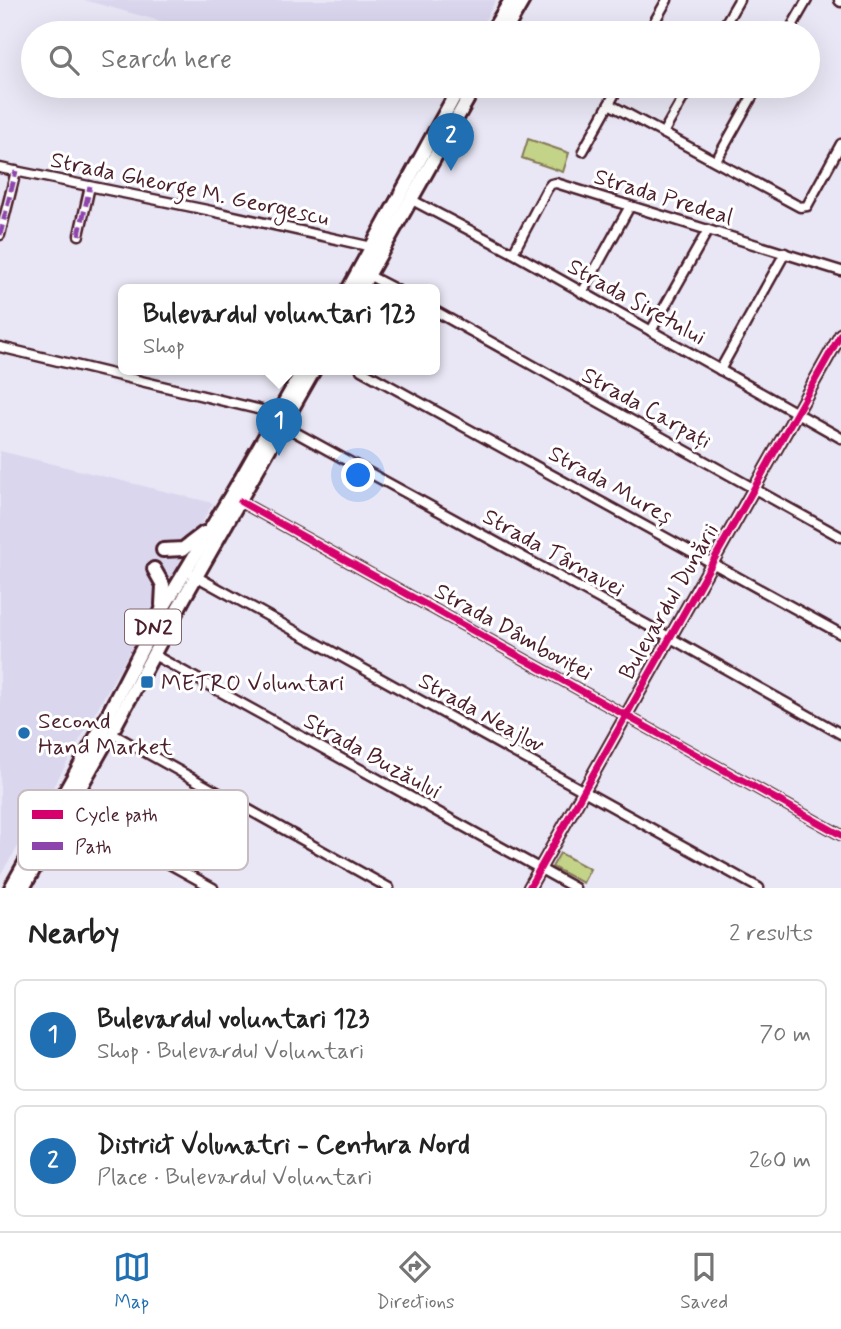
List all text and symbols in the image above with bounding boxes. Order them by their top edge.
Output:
search box [21,21,820,98]
icon: search [45,41,83,79]
text: Search here [101,43,232,77]
pin: 2 [428,113,474,171]
street label: Strada Gheorge M. Georgescu [47,146,331,236]
street label: Strada Predeal [590,163,737,233]
street label: Strada Siretului [562,252,710,353]
popup [118,284,440,375]
text: Bulevardul voluntari 123 [143,298,415,332]
text: Shop [143,332,185,362]
street label: Strada Carpați [576,361,716,457]
pin: 1 [256,398,302,456]
street label: Strada Mureș [543,439,677,532]
your location [341,458,375,492]
street label: Strada Târnavei [477,502,629,605]
street label: Bulevardul Dunării [613,518,727,686]
street label: Strada Dâmboviței [429,577,597,689]
road number: DN2 [125,610,181,644]
street label: Strada Neajlov [413,667,550,761]
place label: METRO Voluntari [161,669,344,699]
marker: METRO Voluntari [139,674,155,690]
place label: Second Hand Market [38,707,173,763]
street label: Strada Buzăului [298,707,446,807]
marker: Second Hand Market [16,725,32,741]
legend [18,790,248,870]
text: Cycle path [75,803,158,828]
text: Path [75,835,112,860]
text: Nearby [28,914,119,953]
text: 2 results [729,919,813,949]
text: Bulevardul voluntari 123 [97,1003,369,1037]
text: 1 [48,1020,58,1050]
text: 70 m [759,1020,811,1050]
text: Shop · Bulevardul Voluntari [97,1037,364,1067]
text: District Volunatri - Centura Nord [97,1129,470,1163]
text: 2 [47,1146,59,1176]
text: 260 m [749,1146,811,1176]
text: Place · Bulevardul Voluntari [97,1163,372,1193]
tab: Map [113,1248,151,1315]
tab: Directions [376,1248,455,1315]
tab: Saved [680,1248,728,1315]

